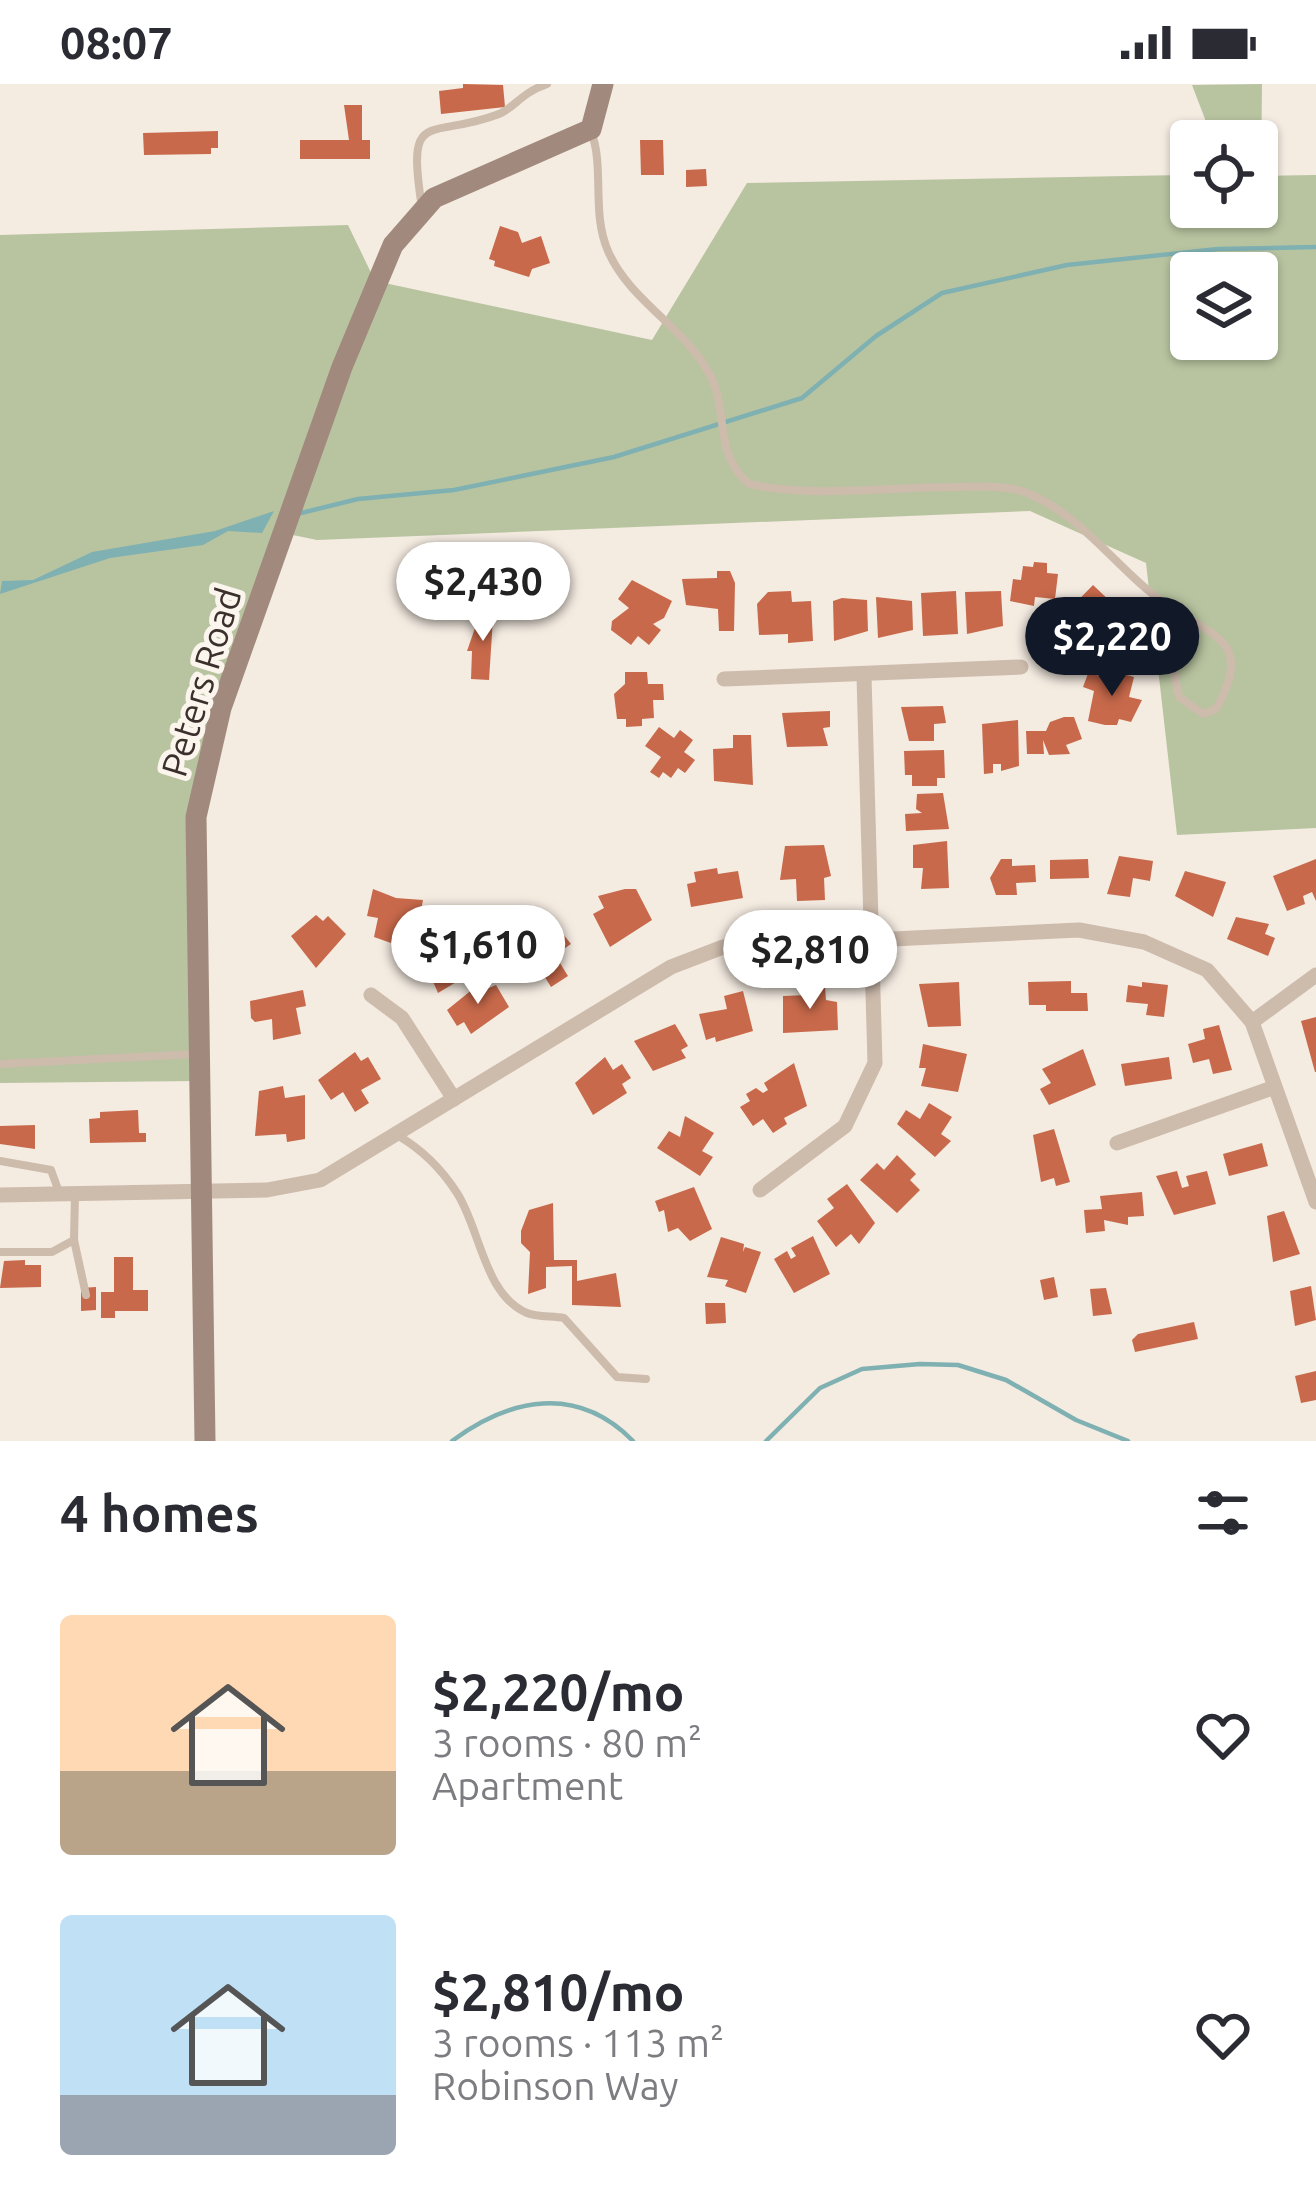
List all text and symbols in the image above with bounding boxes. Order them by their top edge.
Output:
text: 08:07 [60,17,173,68]
map controls [1170,120,1278,360]
button: locate [1170,120,1278,228]
button: layers [1170,252,1278,360]
pin: $2,430 [385,542,581,644]
text: $2,430 [423,559,543,602]
street label: Peters Road [152,583,249,781]
pin: $2,220 [1014,597,1210,699]
text: $2,220 [1052,614,1172,657]
pin: $1,610 [380,905,576,1007]
pin: $2,810 [712,910,908,1012]
text: $1,610 [418,922,538,965]
text: $2,810 [750,927,870,970]
icon: filters [1190,1480,1256,1546]
text: 4 homes [60,1484,259,1542]
icon: home [156,1663,300,1807]
text: $2,220/mo [432,1663,684,1721]
icon: heart [1190,1702,1256,1768]
text: 3 rooms · 80 m² [432,1721,702,1764]
text: Apartment [432,1764,623,1807]
icon: home [156,1963,300,2107]
text: $2,810/mo [432,1963,684,2021]
icon: heart [1190,2002,1256,2068]
text: 3 rooms · 113 m² [432,2021,724,2064]
text: Robinson Way [432,2064,679,2107]

